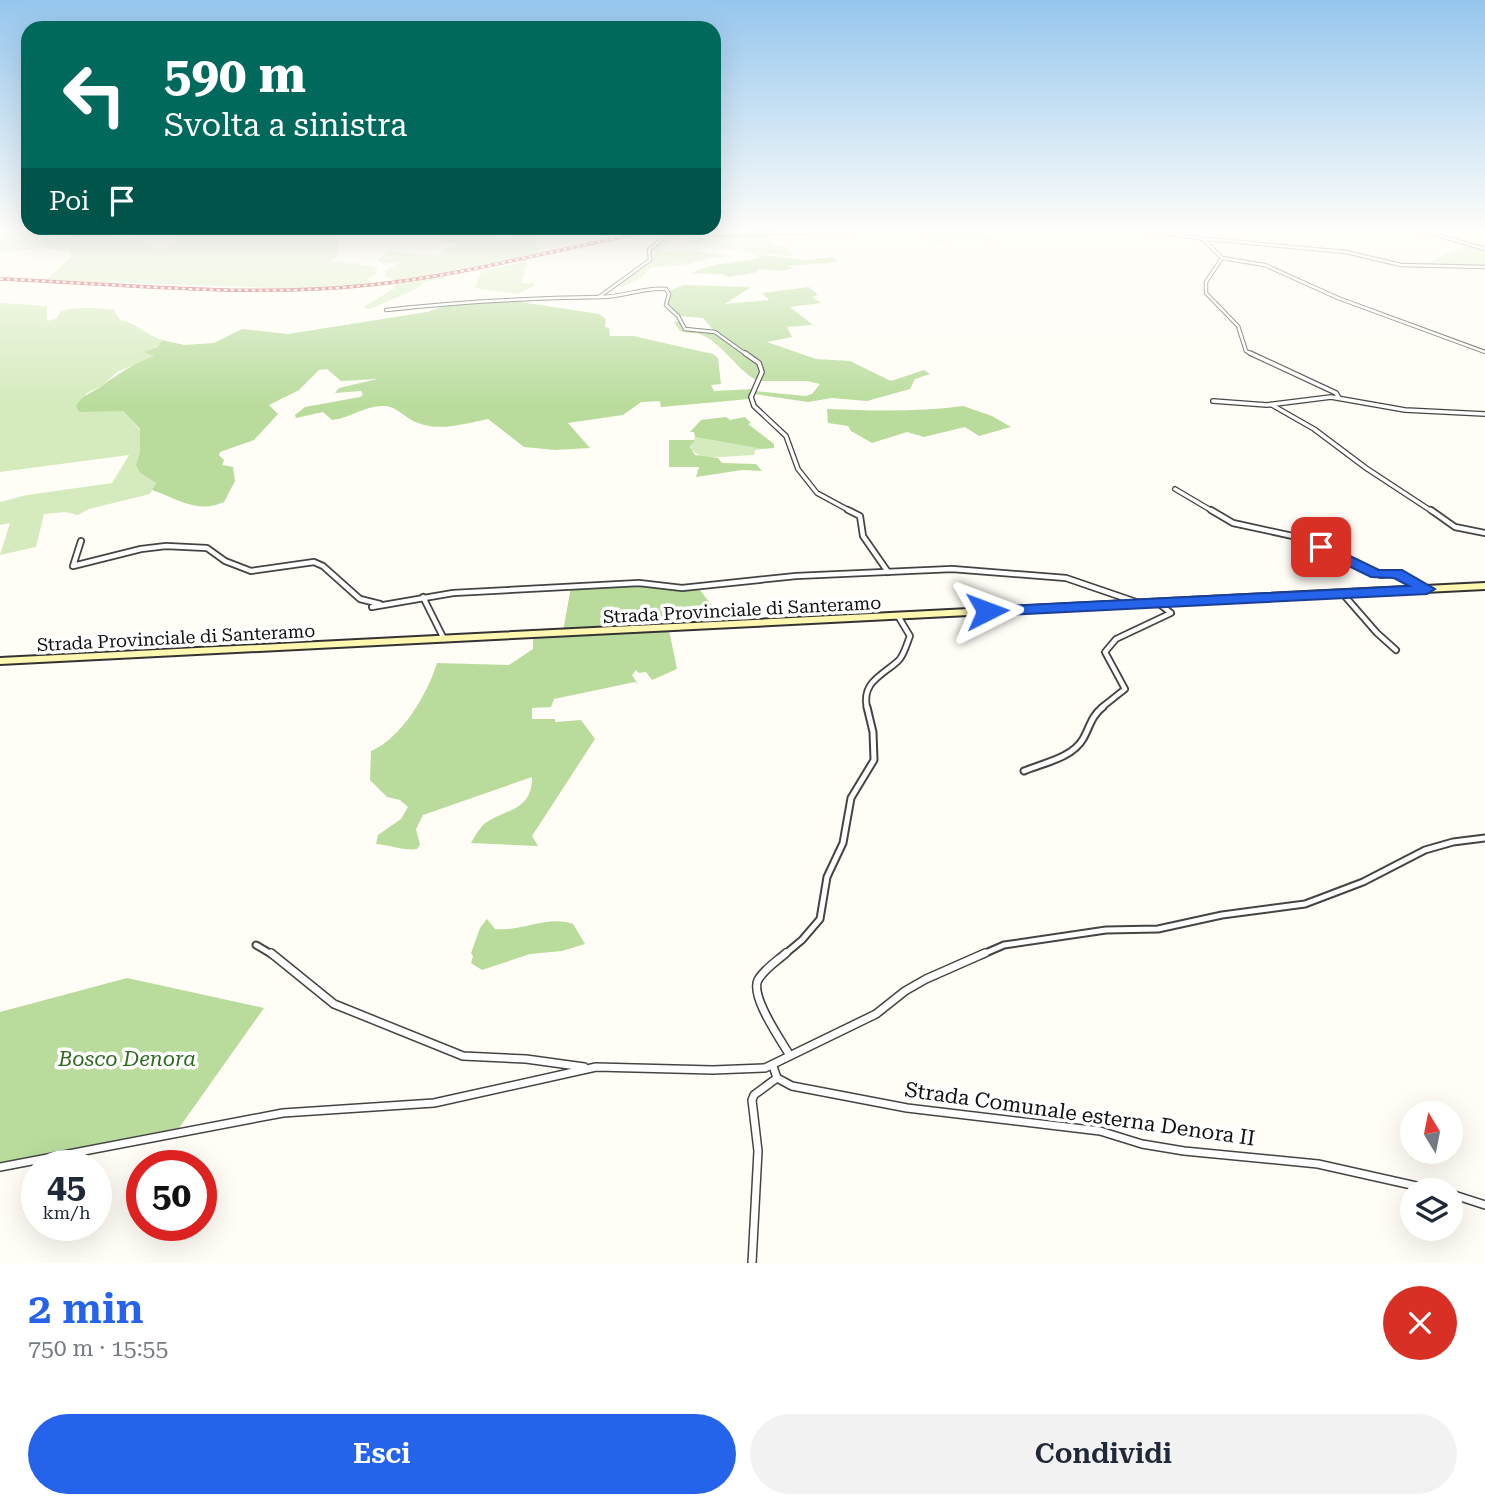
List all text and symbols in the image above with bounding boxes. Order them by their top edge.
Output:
text: 590 m [164,47,306,104]
icon: left [49,49,140,140]
text: Svolta a sinistra [164,106,407,144]
icon: arrive [103,182,141,220]
text: Poi [49,186,89,216]
pin [1291,517,1351,577]
icon: arrive [1302,528,1340,566]
position arrow [950,574,1024,648]
street label: Strada Provinciale di Santeramo [602,592,882,627]
street label: Strada Provinciale di Santeramo [36,620,316,655]
park label: Bosco Denora [57,1047,196,1071]
street label: Strada Comunale esterna Denora II [903,1078,1257,1150]
north arrow [1400,1101,1463,1164]
map controls [1400,1101,1463,1241]
speed limit sign: 50 [126,1150,217,1241]
text: 45 [47,1166,86,1207]
button: layers [1400,1178,1463,1241]
text: km/h [42,1202,91,1223]
text: 2 min [28,1284,144,1333]
button: close [1383,1286,1457,1360]
text: 750 m · 15:55 [28,1335,168,1362]
button: Esci [28,1414,736,1494]
button: Condividi [750,1414,1457,1494]

